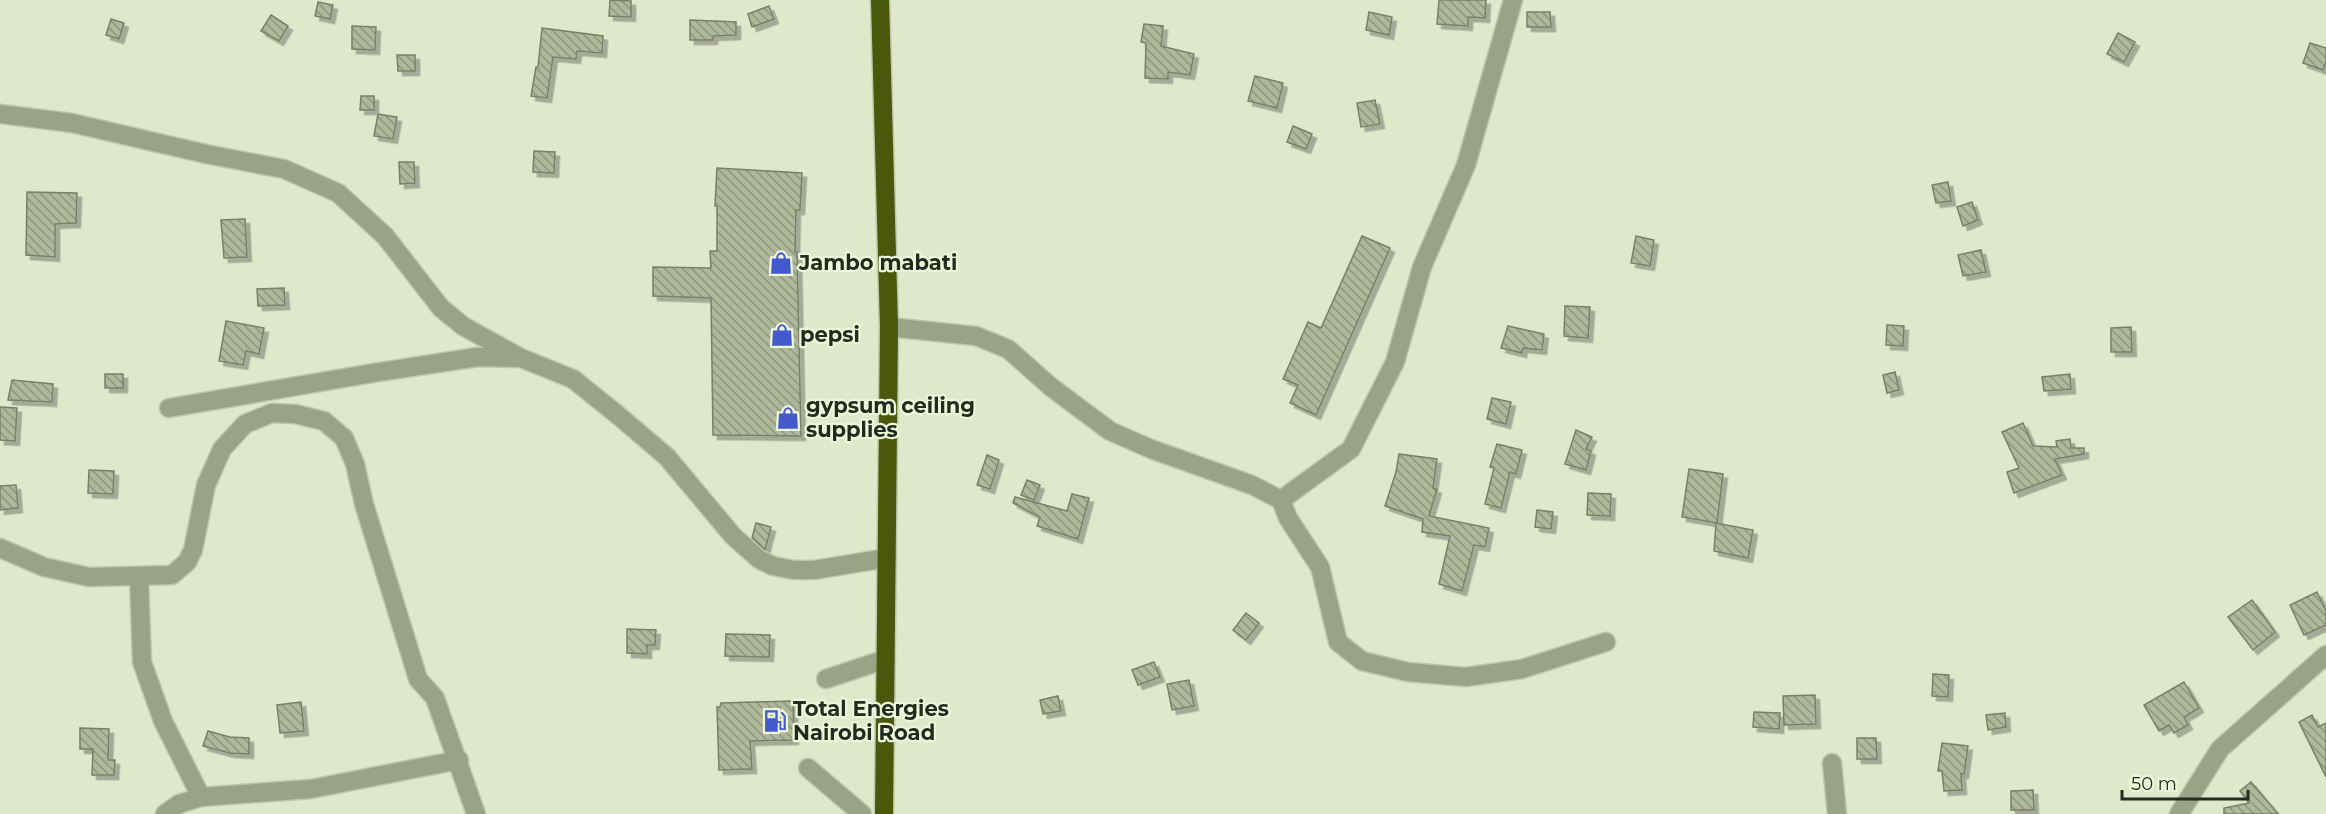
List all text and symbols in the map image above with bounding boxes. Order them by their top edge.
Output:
shop icon: Jambo mabati [768,250,794,276]
place label: Jambo mabati [798,250,957,275]
shop icon: pepsi [769,322,795,348]
place label: pepsi [800,322,860,347]
place label: gypsum ceiling supplies [806,393,975,442]
shop icon: gypsum ceiling supplies [775,405,801,431]
place label: Total Energies Nairobi Road [793,696,949,745]
fuel station icon: Total Energies Nairobi Road [762,708,788,734]
scale bar [2122,763,2248,801]
text: 50 m [2131,773,2177,795]

